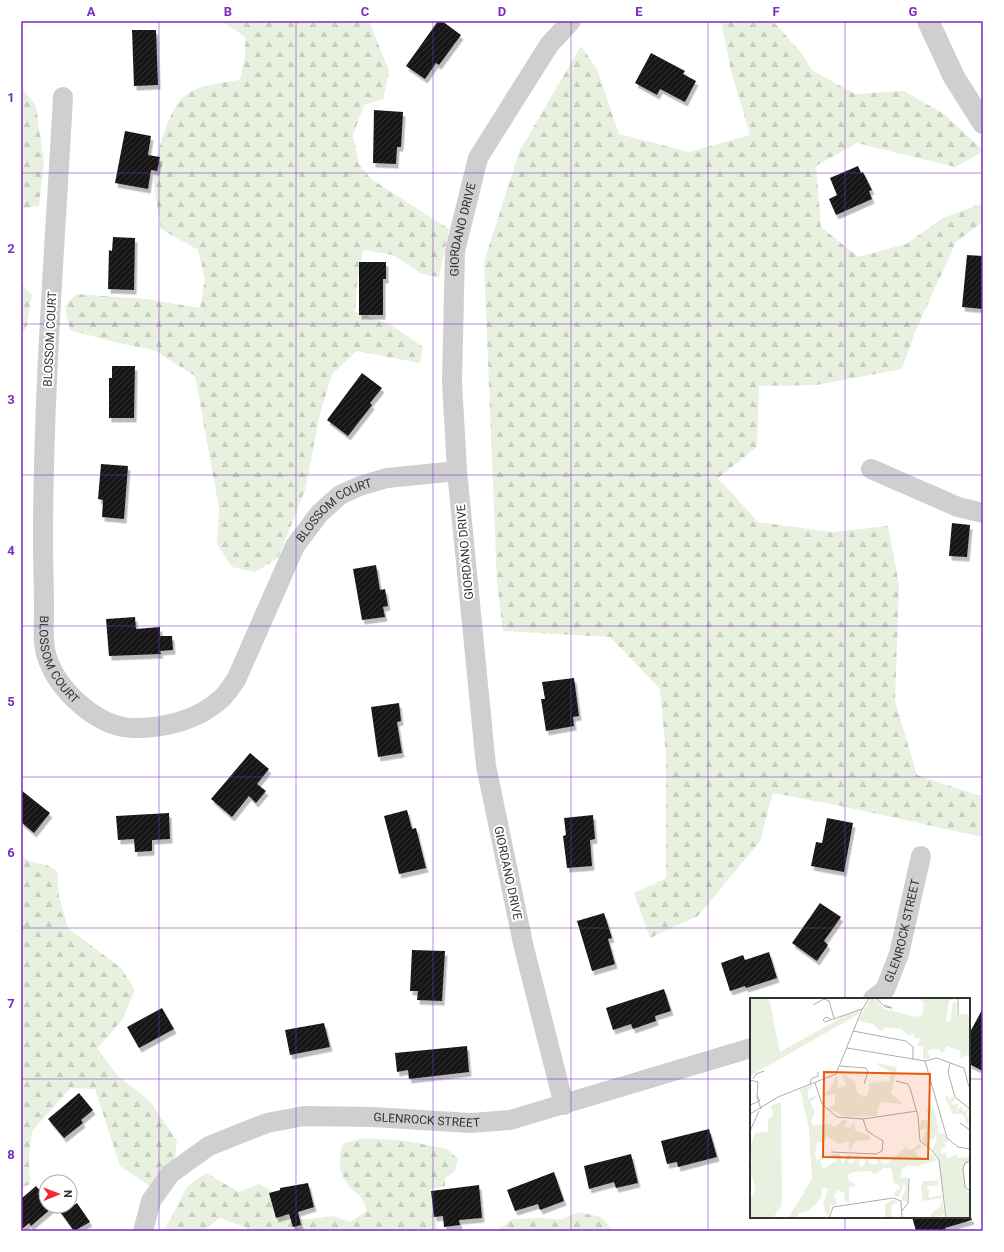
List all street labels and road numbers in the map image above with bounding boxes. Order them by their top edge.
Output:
street label: GIORDANO DRIVE [447,181,479,276]
street label: BLOSSOM COURT [41,291,59,387]
street label: BLOSSOM COURT [293,476,374,545]
street label: GIORDANO DRIVE [454,504,476,600]
street label: BLOSSOM COURT [37,615,82,706]
street label: GIORDANO DRIVE [491,825,525,921]
street label: GLENROCK STREET [882,878,923,984]
street label: GLENROCK STREET [373,1110,481,1130]

